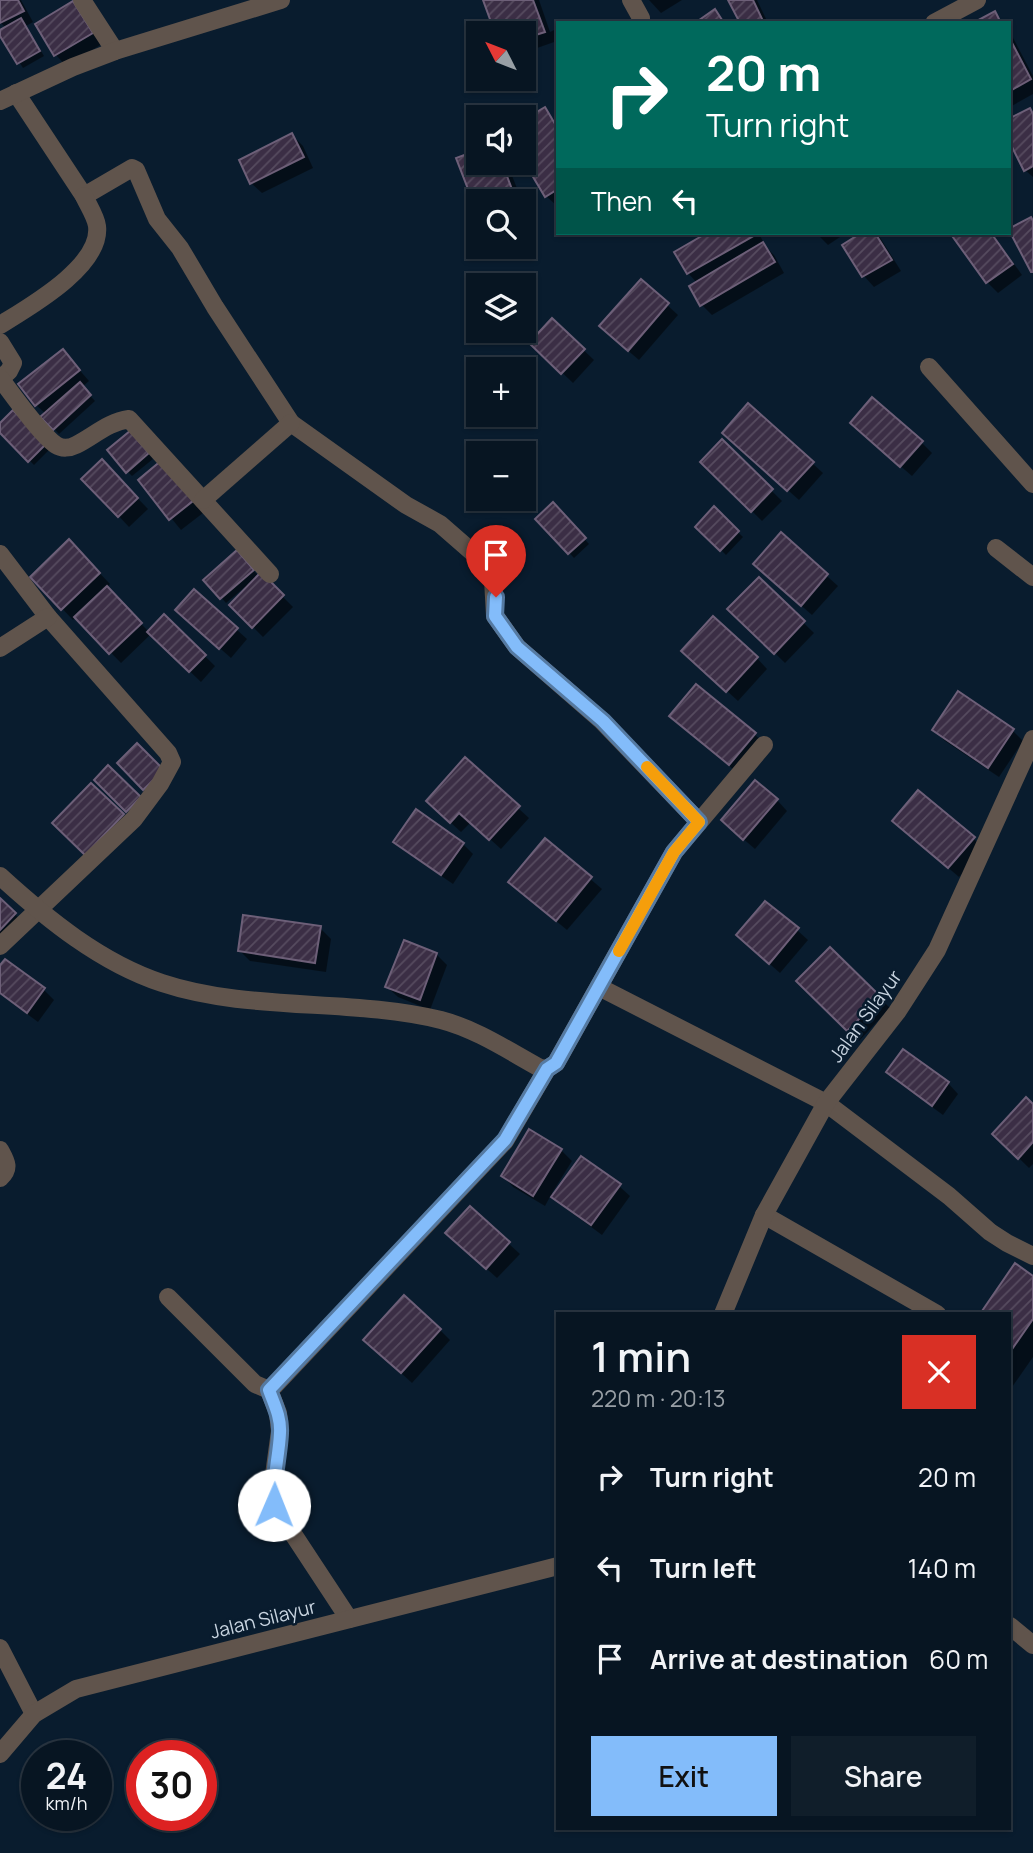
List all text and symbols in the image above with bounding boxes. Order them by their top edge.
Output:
north arrow [466,21,536,91]
map controls [466,21,536,511]
text: 20 m [706,39,821,106]
icon: right [591,49,682,140]
text: Turn right [706,103,849,147]
button: sound [466,105,536,175]
icon: left [666,182,704,220]
text: Then [591,183,652,219]
button: search [466,189,536,259]
button: layers [466,273,536,343]
button: + [466,357,536,427]
button: − [466,441,536,511]
pin [466,525,526,597]
icon: arrive [477,536,515,574]
street label: Jalan Silayur [823,964,907,1067]
text: 1 min [591,1327,691,1385]
button: close [902,1335,976,1409]
text: 220 m · 20:13 [591,1382,725,1414]
icon: right [591,1458,629,1496]
text: Turn right [650,1459,774,1495]
text: 20 m [918,1459,976,1495]
position arrow [237,1468,311,1542]
icon: left [591,1549,629,1587]
text: Turn left [650,1550,757,1586]
text: 140 m [907,1550,976,1586]
street label: Jalan Silayur [207,1593,319,1645]
icon: arrive [591,1640,629,1678]
text: Arrive at destination [650,1641,908,1677]
text: 60 m [929,1641,988,1677]
button: Exit [591,1736,777,1816]
button: Share [791,1736,976,1816]
speed limit sign: 30 [126,1740,217,1831]
text: 24 [46,1752,87,1800]
text: km/h [46,1791,87,1815]

